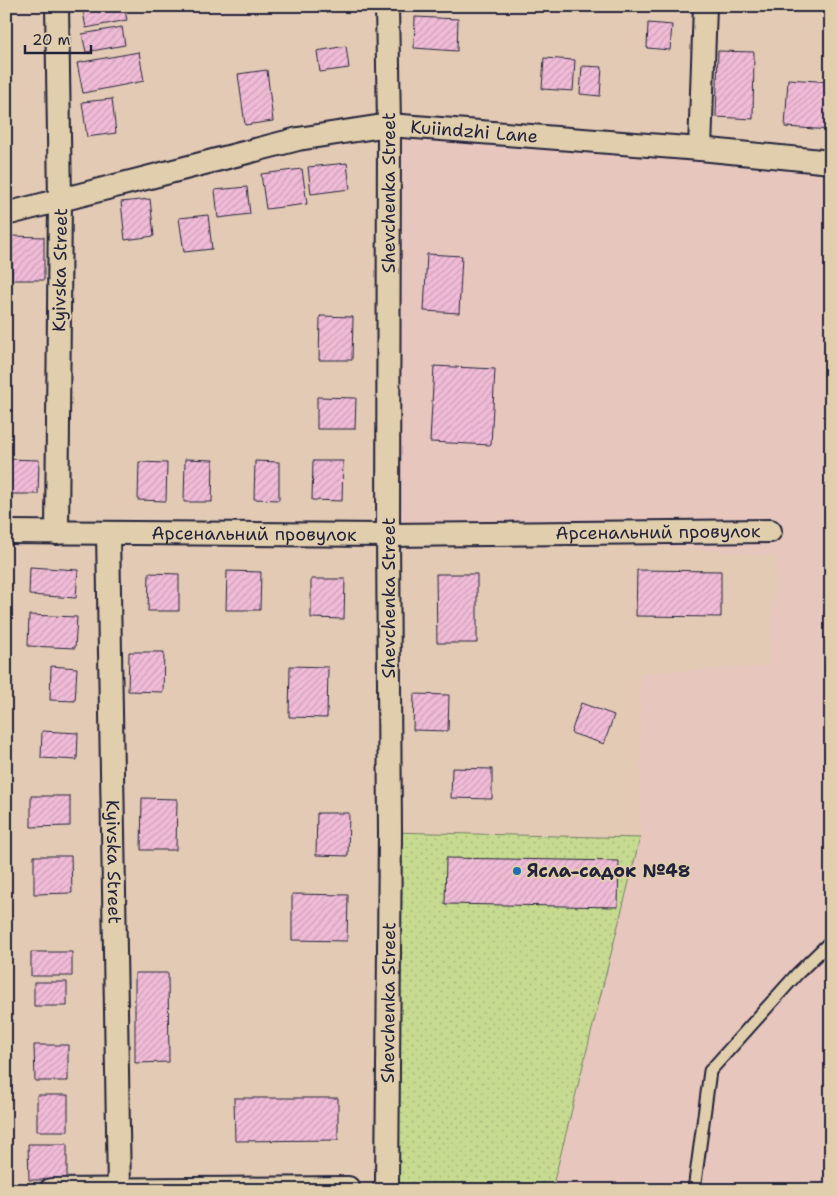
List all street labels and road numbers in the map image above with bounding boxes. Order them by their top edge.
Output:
street label: Shevchenka Street [377,112,401,273]
street label: Kuiindzhi Lane [410,115,539,148]
street label: Kyivska Street [47,208,73,332]
street label: Shevchenka Street [377,517,401,679]
street label: Арсенальний провулок [555,519,761,545]
street label: Арсенальний провулок [151,521,357,547]
street label: Kyivska Street [100,800,127,924]
street label: Shevchenka Street [376,922,401,1083]

